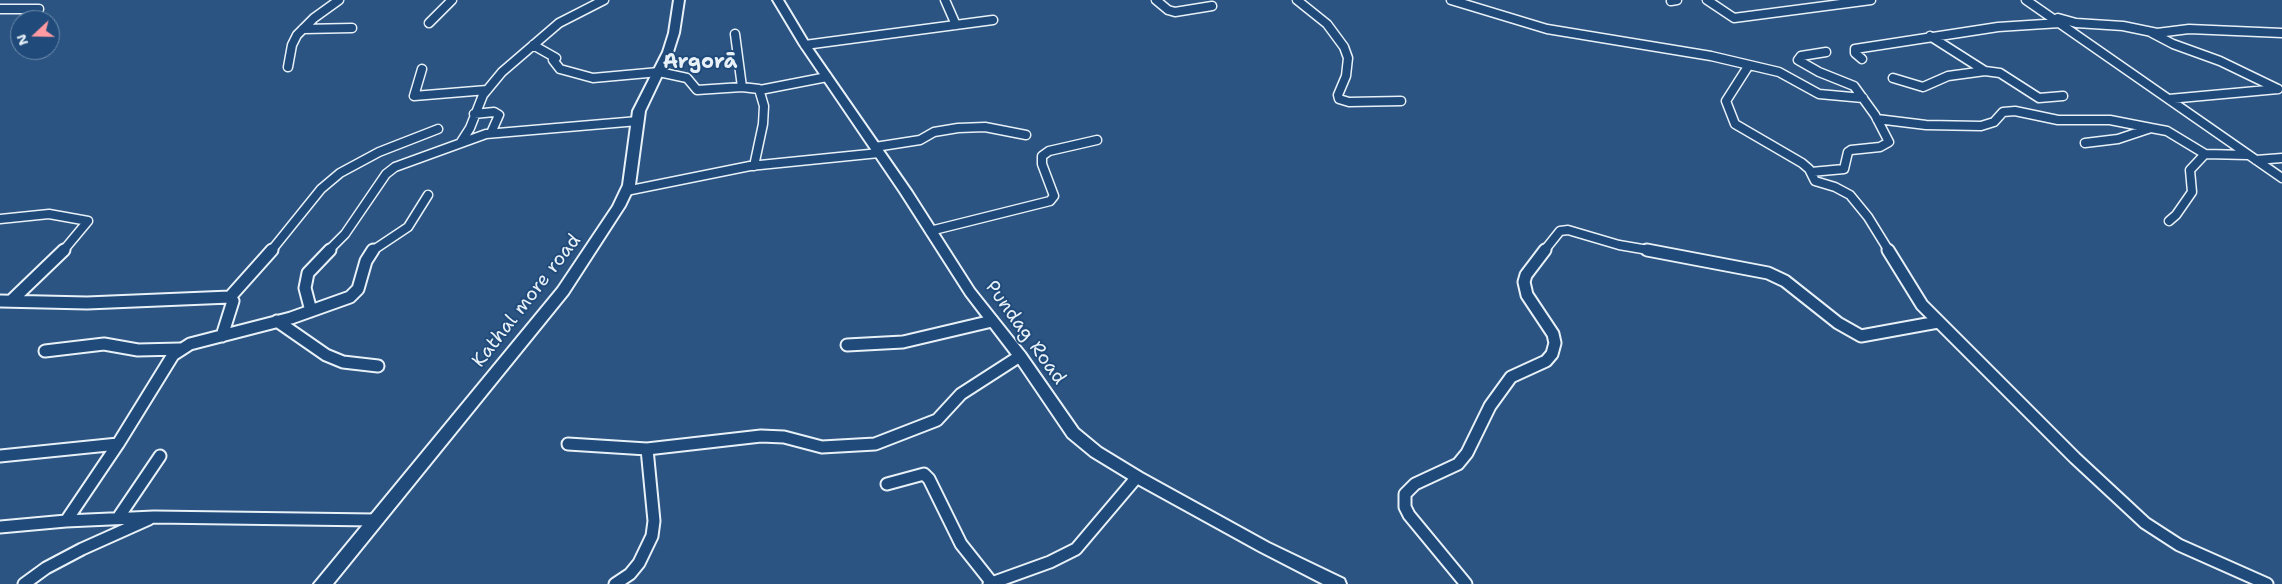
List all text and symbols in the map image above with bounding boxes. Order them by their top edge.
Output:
north arrow [10,10,60,60]
text: N [12,32,32,48]
district label: Argorā [663,51,737,75]
street label: Kathal more road [468,230,586,372]
street label: Pundag Road [980,277,1070,389]

